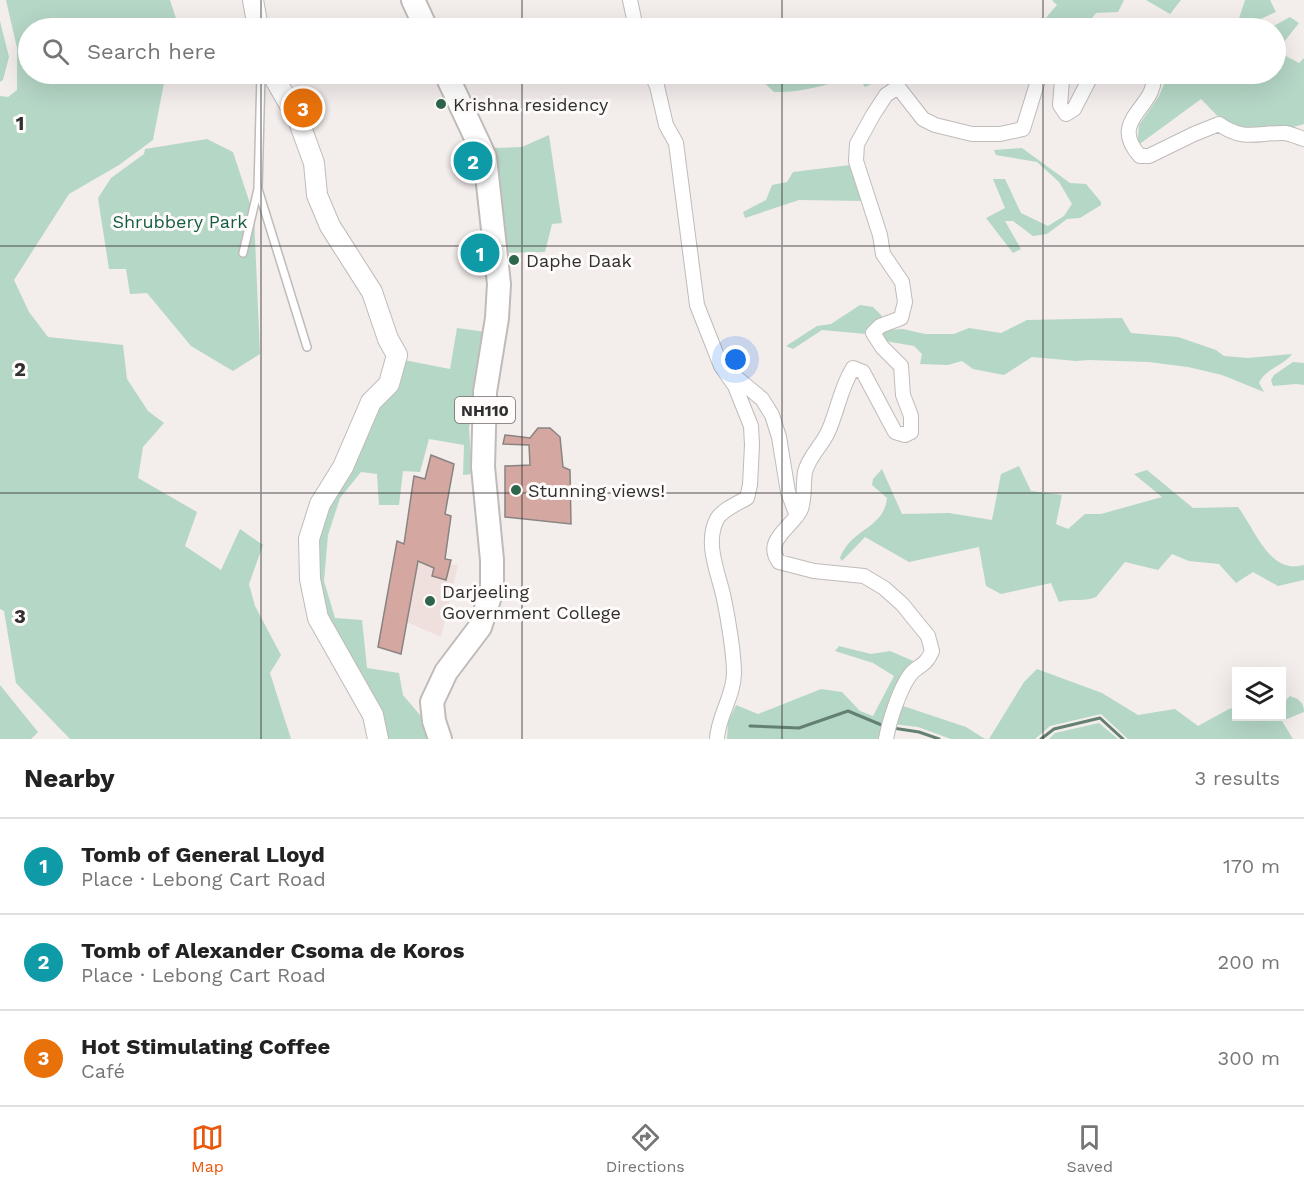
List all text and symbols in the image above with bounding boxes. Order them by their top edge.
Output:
search box [18,18,1286,84]
icon: search [39,35,72,68]
text: Search here [87,39,216,64]
pin: 3 [284,86,322,130]
place label: Krishna residency [453,94,609,115]
marker: Krishna residency [434,97,448,111]
text: 1 [16,111,24,135]
pin: 2 [454,138,492,184]
park label: Shrubbery Park [112,211,248,232]
pin: 1 [460,230,500,276]
place label: Daphe Daak [526,250,632,271]
marker: Daphe Daak [507,253,521,267]
your location [721,345,750,374]
text: 2 [14,357,26,381]
road number: NH110 [455,397,515,423]
place label: Stunning views! [528,480,665,501]
marker: Stunning views! [509,483,523,497]
place label: Darjeeling Government College [442,581,621,623]
marker: Darjeeling Government College [423,594,437,608]
text: 3 [14,604,26,628]
map controls [1232,667,1286,721]
button: layers [1232,667,1286,721]
text: Nearby [24,763,115,793]
text: 3 results [1195,766,1280,790]
text: Tomb of General Lloyd [81,842,325,867]
text: 1 [39,854,48,878]
text: 170 m [1223,854,1280,878]
text: Place · Lebong Cart Road [81,867,326,891]
text: Tomb of Alexander Csoma de Koros [81,938,464,963]
text: 2 [38,950,49,974]
text: 200 m [1218,950,1280,974]
text: Place · Lebong Cart Road [81,963,326,987]
text: Hot Stimulating Coffee [81,1034,330,1059]
text: 3 [38,1046,49,1070]
text: 300 m [1218,1046,1280,1070]
text: Café [81,1059,125,1083]
tab: Map [191,1121,224,1176]
tab: Directions [606,1121,685,1176]
tab: Saved [1067,1121,1113,1176]

